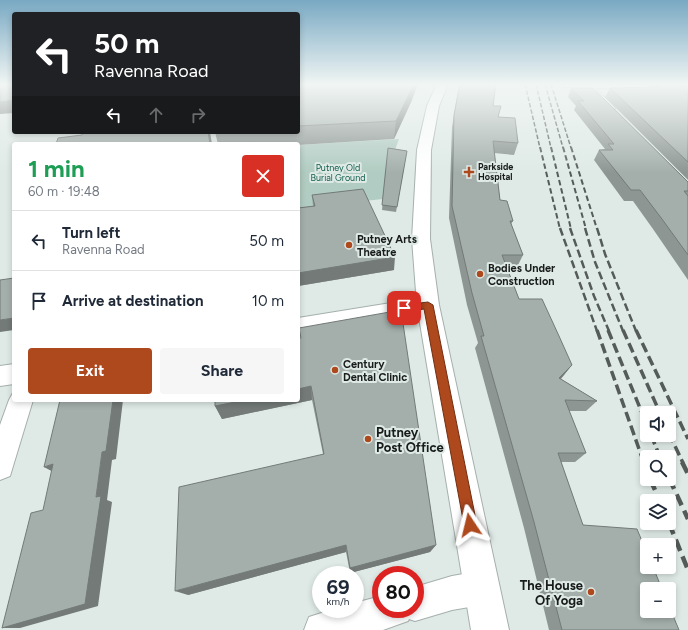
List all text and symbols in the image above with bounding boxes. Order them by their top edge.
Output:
text: 50 m [94,26,160,60]
icon: left [28,28,80,80]
text: Ravenna Road [94,60,208,82]
icon: left [103,104,125,126]
icon: ahead [145,104,167,126]
icon: right [187,104,209,126]
text: 1 min [28,154,85,183]
button: close [242,155,284,197]
place label: Parkside Hospital [478,161,513,182]
park label: Putney Old Burial Ground [311,162,365,183]
marker: Parkside Hospital [463,166,475,178]
text: 60 m · 19:48 [28,184,100,199]
text: Turn left [62,224,120,242]
icon: left [28,230,50,252]
text: 50 m [249,232,284,250]
place label: Putney Arts Theatre [357,233,417,259]
marker: Putney Arts Theatre [344,240,354,250]
text: Ravenna Road [62,242,145,257]
place label: Bodies Under Construction [488,262,556,288]
marker: Bodies Under Construction [475,269,485,279]
icon: arrive [28,290,50,312]
pin [387,291,421,325]
text: Arrive at destination [62,292,203,310]
text: 10 m [252,292,284,310]
icon: arrive [393,297,415,319]
button: Exit [28,348,152,394]
button: Share [160,348,284,394]
place label: Century Dental Clinic [343,358,407,384]
marker: Century Dental Clinic [330,365,340,375]
map controls [640,406,676,618]
button: sound [640,406,676,442]
place label: Putney Post Office [376,425,444,455]
marker: Putney Post Office [363,434,373,444]
button: search [640,450,676,486]
button: layers [640,494,676,530]
position arrow [449,504,491,546]
button: + [640,538,676,574]
speed limit sign: 80 [372,566,424,618]
text: 69 [326,575,350,599]
place label: The House Of Yoga [520,578,583,608]
button: − [640,582,676,618]
marker: The House Of Yoga [586,587,596,597]
text: km/h [327,595,349,608]

